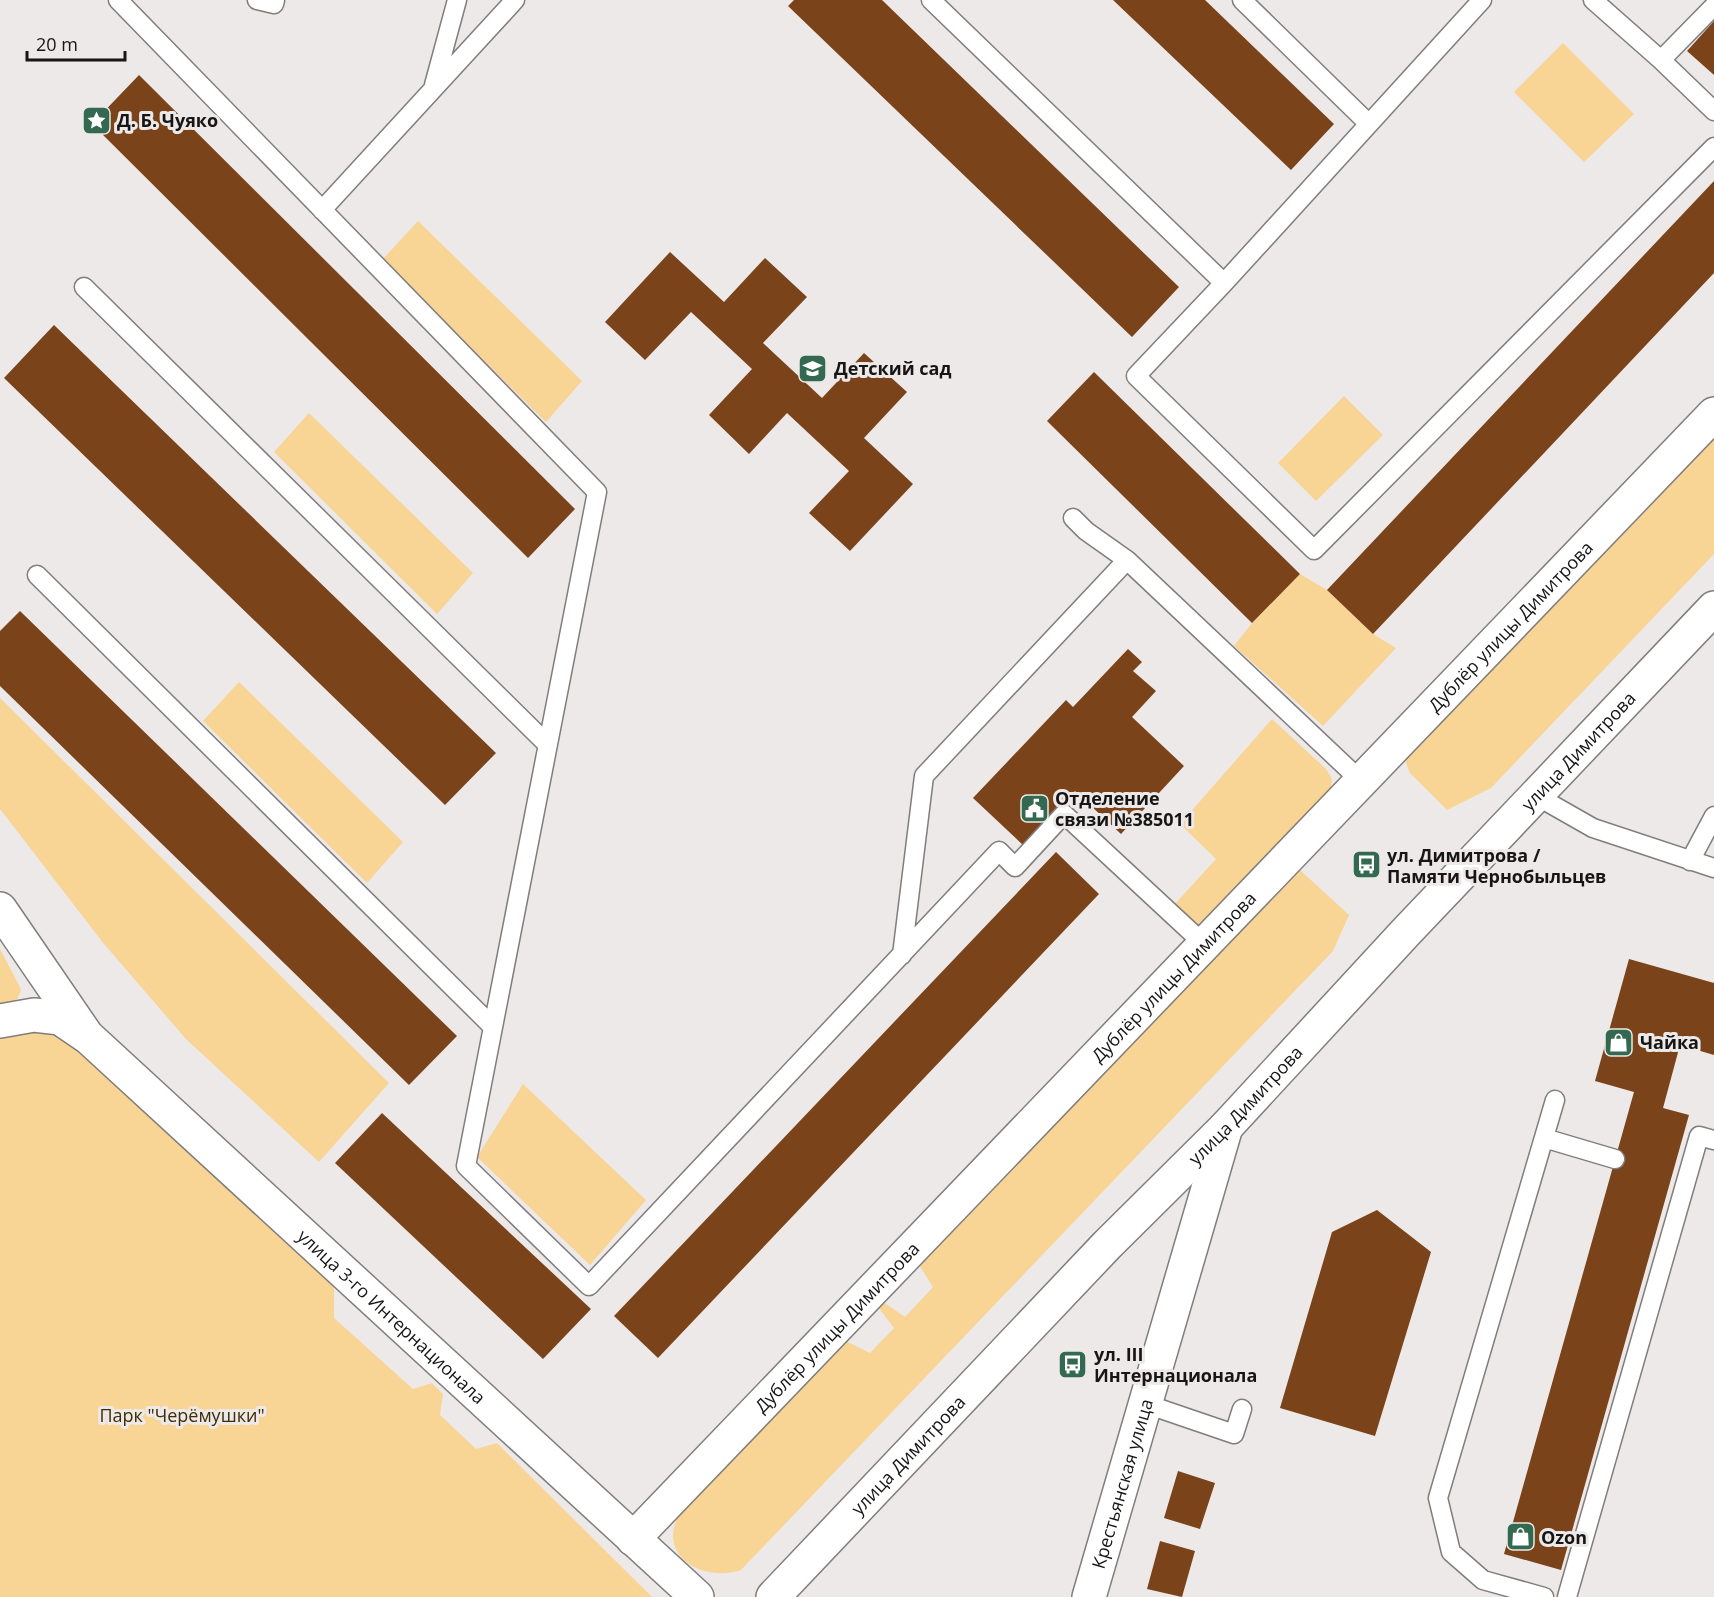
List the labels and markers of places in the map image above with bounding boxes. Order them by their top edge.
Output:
place icon: Д. Б. Чуяко [80,104,112,136]
place label: Д. Б. Чуяко [117,108,218,132]
school or university icon: Детский сад [797,352,829,384]
place label: Детский сад [834,356,951,380]
place label: Отделение связи №385011 [1055,786,1194,831]
public building icon: Отделение связи №385011 [1018,792,1050,824]
place label: ул. Димитрова / Памяти Чернобыльцев [1387,843,1606,888]
bus stop icon: ул. Димитрова / Памяти Чернобыльцев [1350,849,1382,881]
shop icon: Чайка [1603,1026,1635,1058]
place label: Чайка [1640,1030,1699,1054]
place label: ул. III Интернационала [1094,1342,1257,1387]
bus stop icon: ул. III Интернационала [1057,1348,1089,1380]
shop icon: Ozon [1504,1521,1536,1553]
place label: Ozon [1541,1525,1587,1549]

